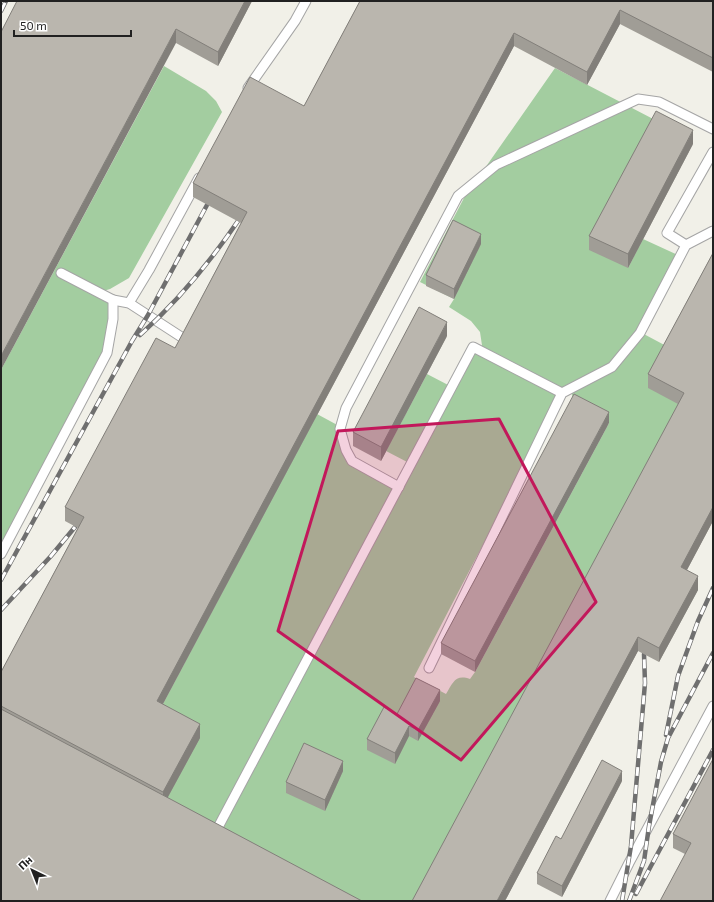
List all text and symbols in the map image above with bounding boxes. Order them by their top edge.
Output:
scale bar [14,12,131,38]
text: 50 m [20,18,47,32]
north arrow [12,850,52,890]
text: Пн [15,853,35,872]

